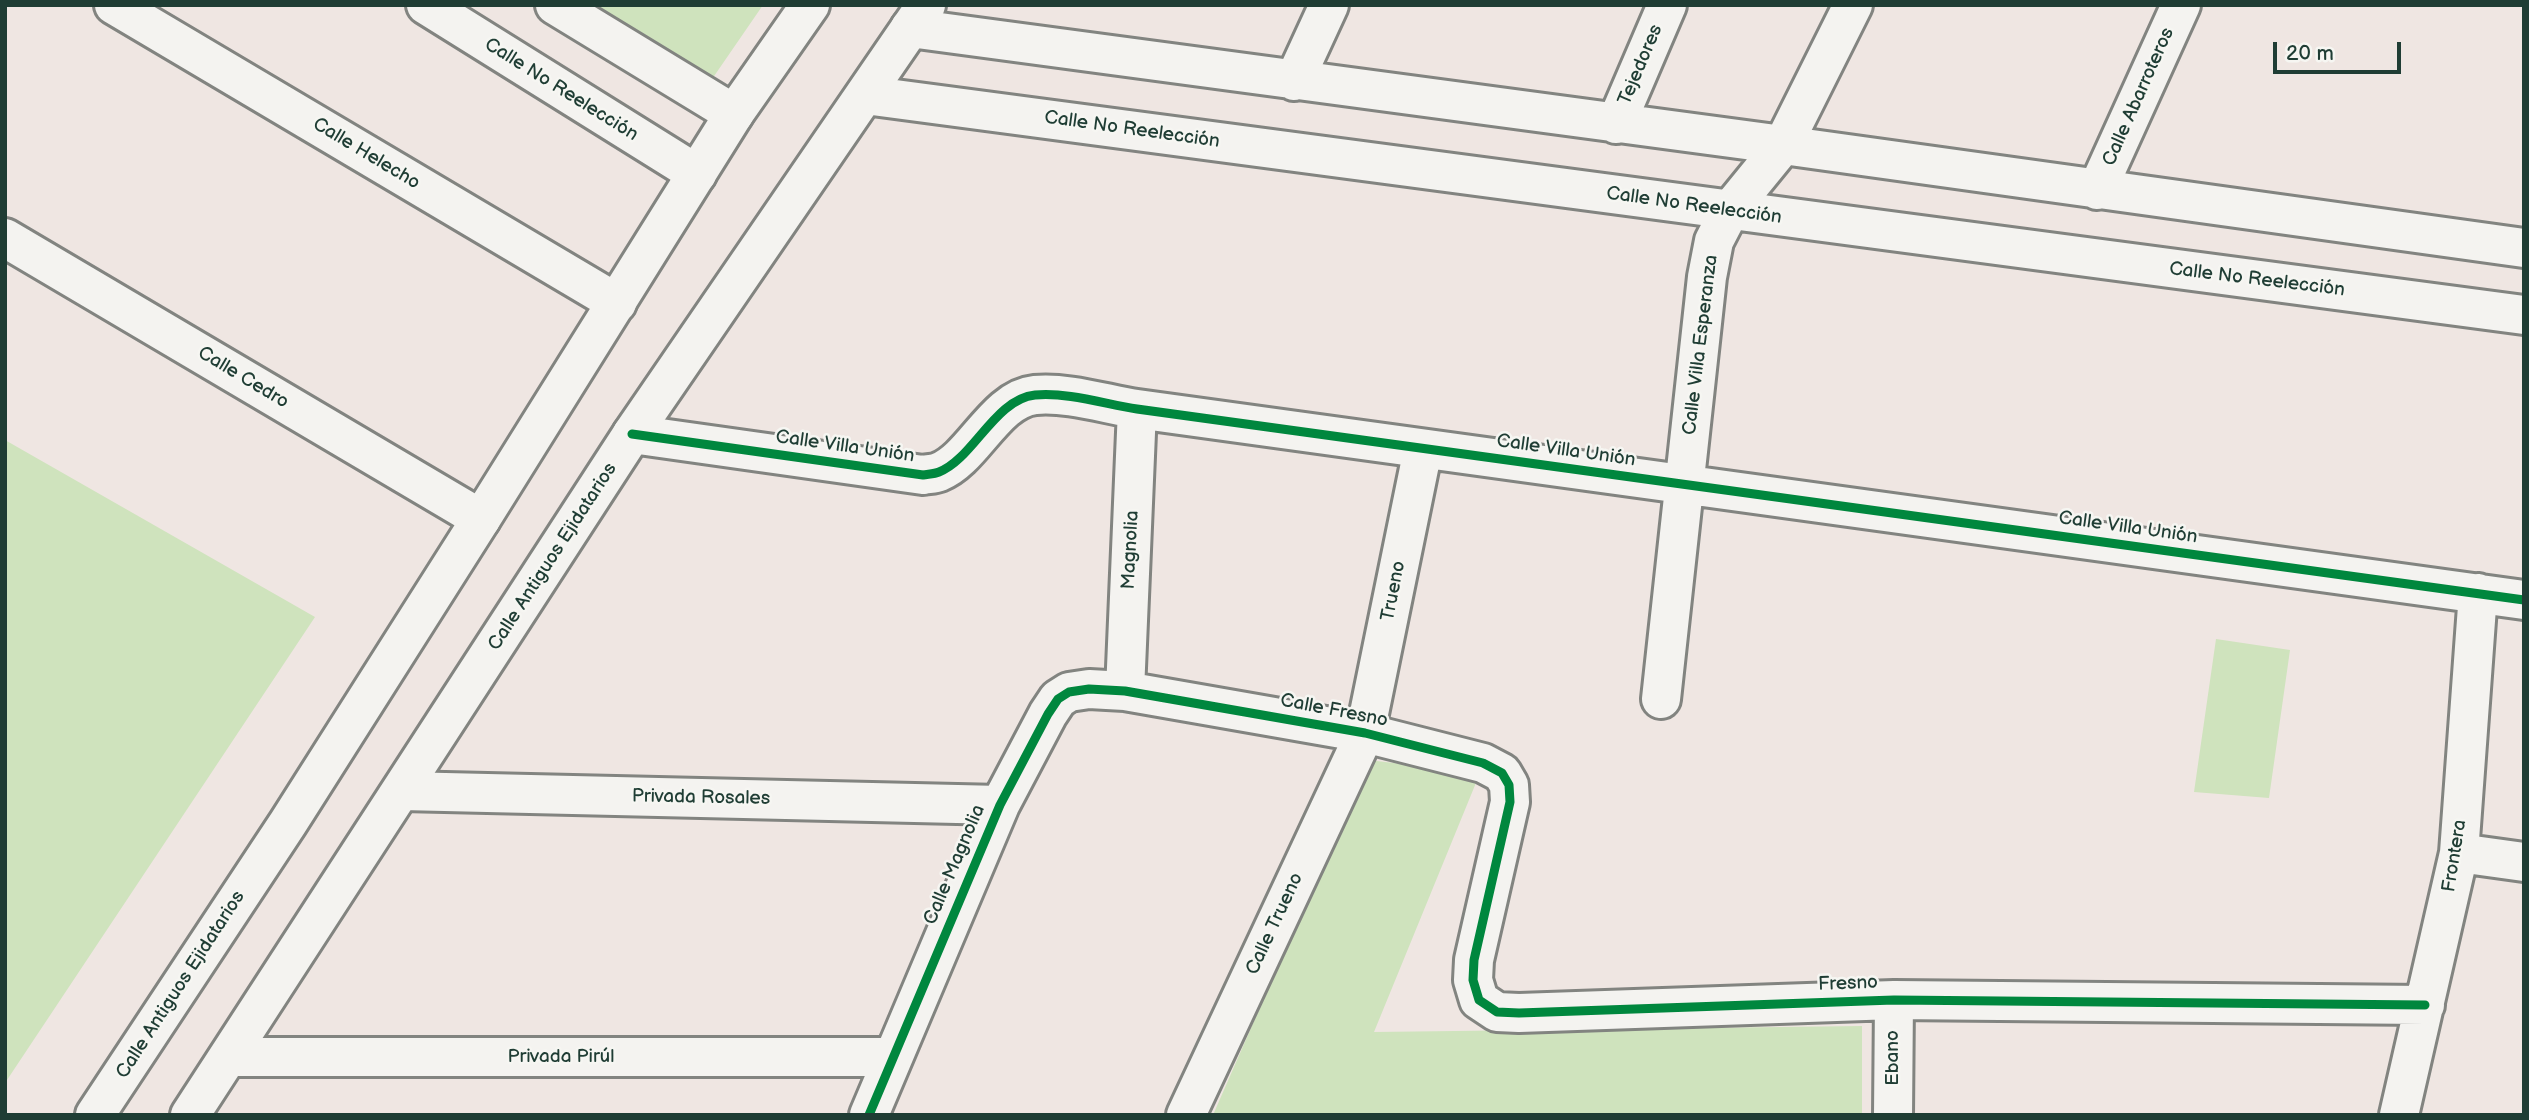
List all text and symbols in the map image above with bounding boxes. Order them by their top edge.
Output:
street label: Tejedores [1614,21,1668,109]
street label: Calle Abarroteros [2098,24,2180,170]
scale bar [2277,28,2405,72]
street label: Calle No Reelección [480,33,642,147]
text: 20 m [2286,41,2334,66]
street label: Calle No Reelección [1043,106,1221,154]
street label: Calle Helecho [308,113,424,195]
street label: Calle No Reelección [1605,182,1783,230]
street label: Calle Villa Esperanza [1679,254,1723,436]
street label: Calle No Reelección [2168,258,2346,302]
street label: Calle Cedro [193,342,293,414]
street label: Calle Villa Unión [774,426,916,468]
street label: Calle Villa Unión [1495,430,1637,472]
street label: Calle Antiguos Ejidatarios [484,459,622,655]
street label: Calle Villa Unión [2057,507,2199,549]
street label: Magnolia [1118,510,1144,590]
street label: Trueno [1377,559,1411,623]
street label: Calle Fresno [1278,689,1390,733]
street label: Privada Rosales [632,785,770,811]
street label: Calle Magnolia [919,802,991,928]
street label: Frontera [2438,818,2472,894]
street label: Calle Trueno [1241,869,1309,979]
street label: Calle Antiguos Ejidatarios [112,887,250,1083]
street label: Fresno [1818,972,1878,996]
street label: Ebano [1882,1030,1904,1086]
street label: Privada Pirúl [508,1046,614,1068]

